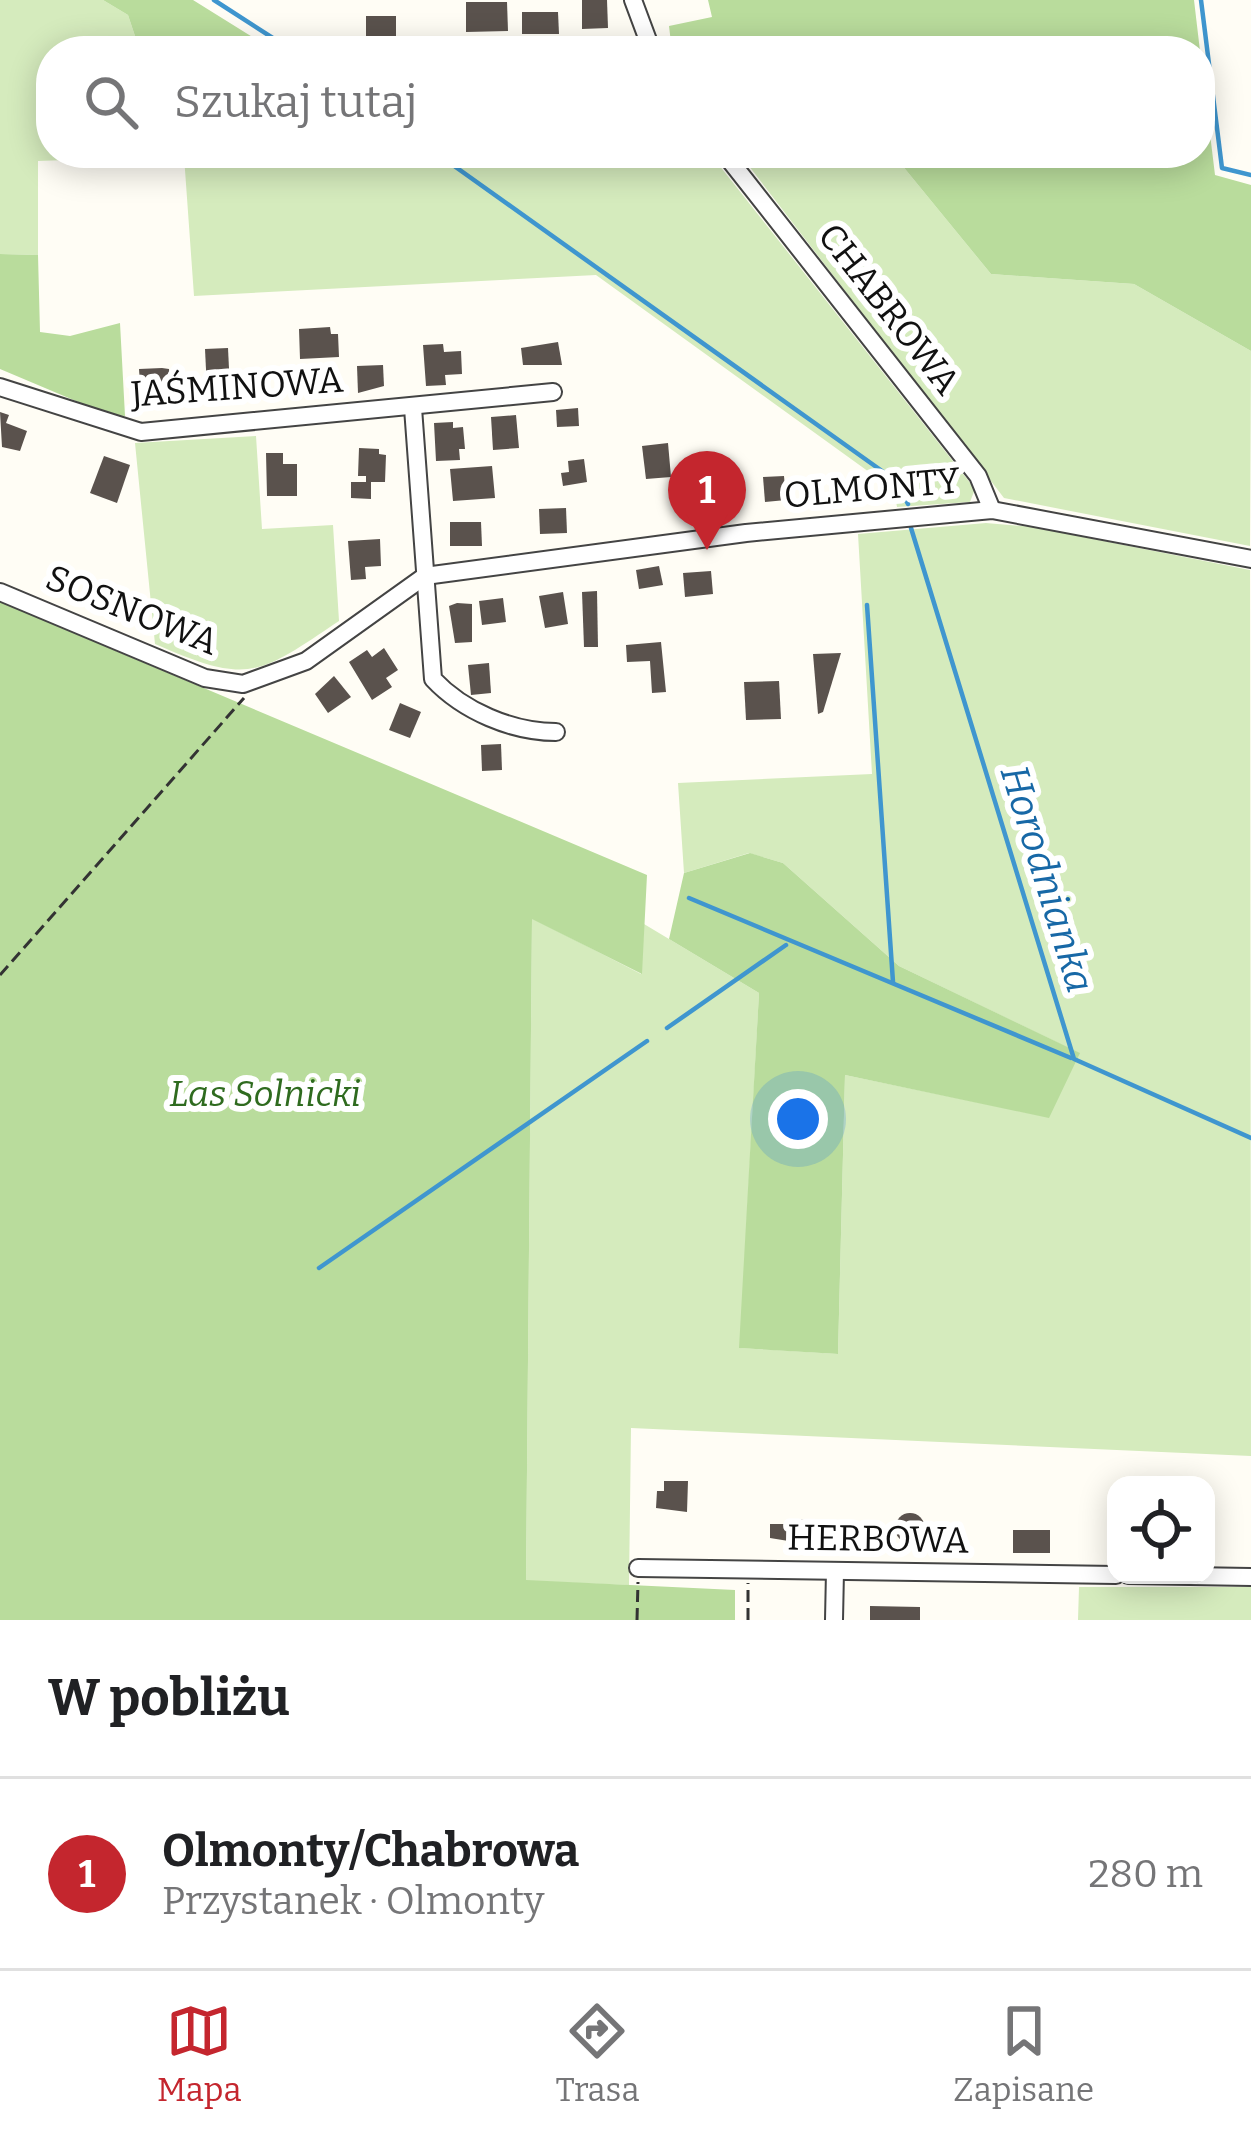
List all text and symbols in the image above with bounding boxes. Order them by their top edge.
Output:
search box [36,36,1215,168]
icon: search [78,69,144,135]
text: Szukaj tutaj [174,75,417,129]
street label: CHABROWA [809,215,970,404]
street label: JAŚMINOWA [128,358,345,416]
pin: 1 [668,451,746,550]
street label: OLMONTY [782,458,962,518]
street label: SOSNOWA [39,556,225,665]
water label: Horodnianka [991,760,1103,998]
park label: Las Solnicki [169,1072,361,1116]
your location [768,1089,828,1149]
map controls [1107,1476,1215,1584]
button: locate [1107,1476,1215,1584]
street label: HERBOWA [787,1515,970,1563]
text: W pobliżu [48,1667,290,1729]
text: Olmonty/Chabrowa [162,1824,579,1878]
text: 1 [79,1851,95,1897]
text: 280 m [1088,1851,1203,1897]
text: Przystanek · Olmonty [162,1878,544,1924]
tab: Mapa [157,1998,242,2110]
tab: Trasa [555,1998,639,2110]
tab: Zapisane [953,1998,1094,2110]

